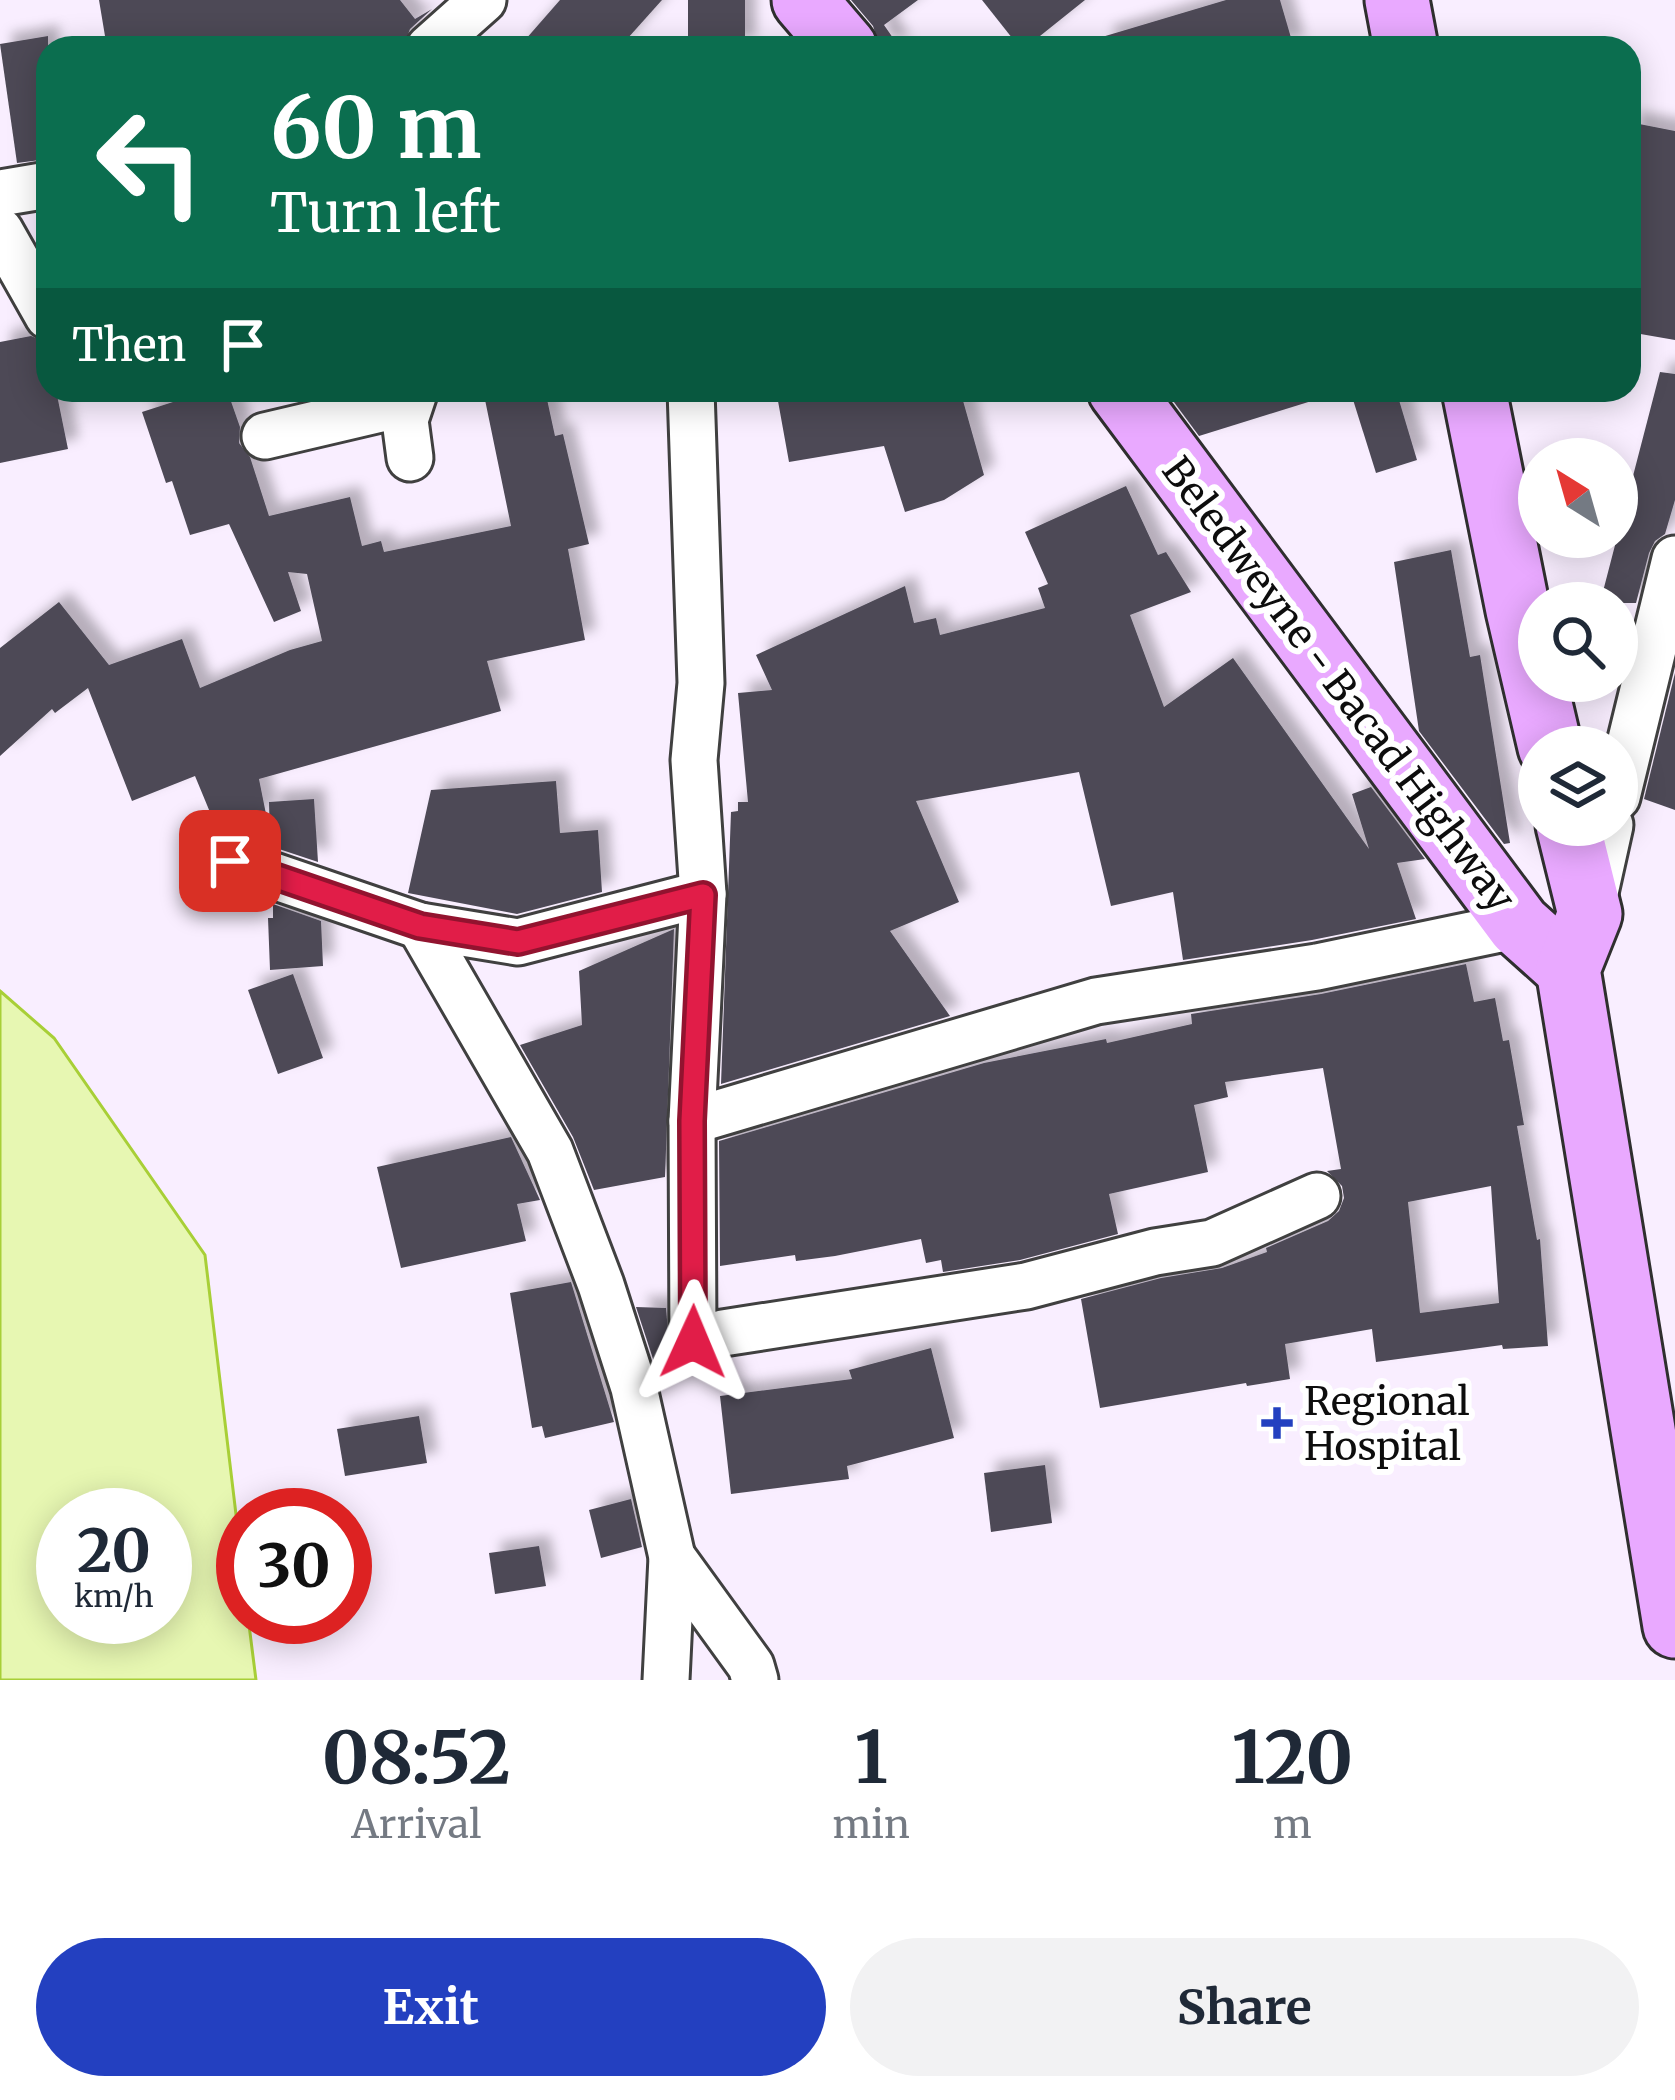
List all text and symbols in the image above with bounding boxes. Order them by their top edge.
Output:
text: 60 m [270,75,481,181]
icon: left [72,84,228,240]
text: Turn left [270,179,501,247]
icon: arrive [210,312,276,378]
text: Then [72,317,186,373]
north arrow [1518,438,1638,558]
map controls [1518,438,1638,846]
street label: Beledweyne - Bacad Highway [1152,447,1526,921]
button: search [1518,582,1638,702]
button: layers [1518,726,1638,846]
pin [179,810,281,912]
icon: arrive [197,828,263,894]
position arrow [630,1279,756,1405]
place label: Regional Hospital [1304,1377,1470,1471]
marker: Regional Hospital [1261,1407,1293,1439]
speed limit sign: 30 [216,1488,372,1644]
text: 20 [77,1513,151,1588]
text: km/h [74,1577,154,1615]
text: 08:52 [322,1712,511,1803]
text: 1 [854,1712,888,1803]
text: 120 [1231,1712,1353,1803]
text: Arrival [351,1800,481,1849]
text: min [833,1800,910,1849]
text: m [1273,1800,1312,1849]
button: Exit [36,1938,826,2076]
button: Share [850,1938,1639,2076]

